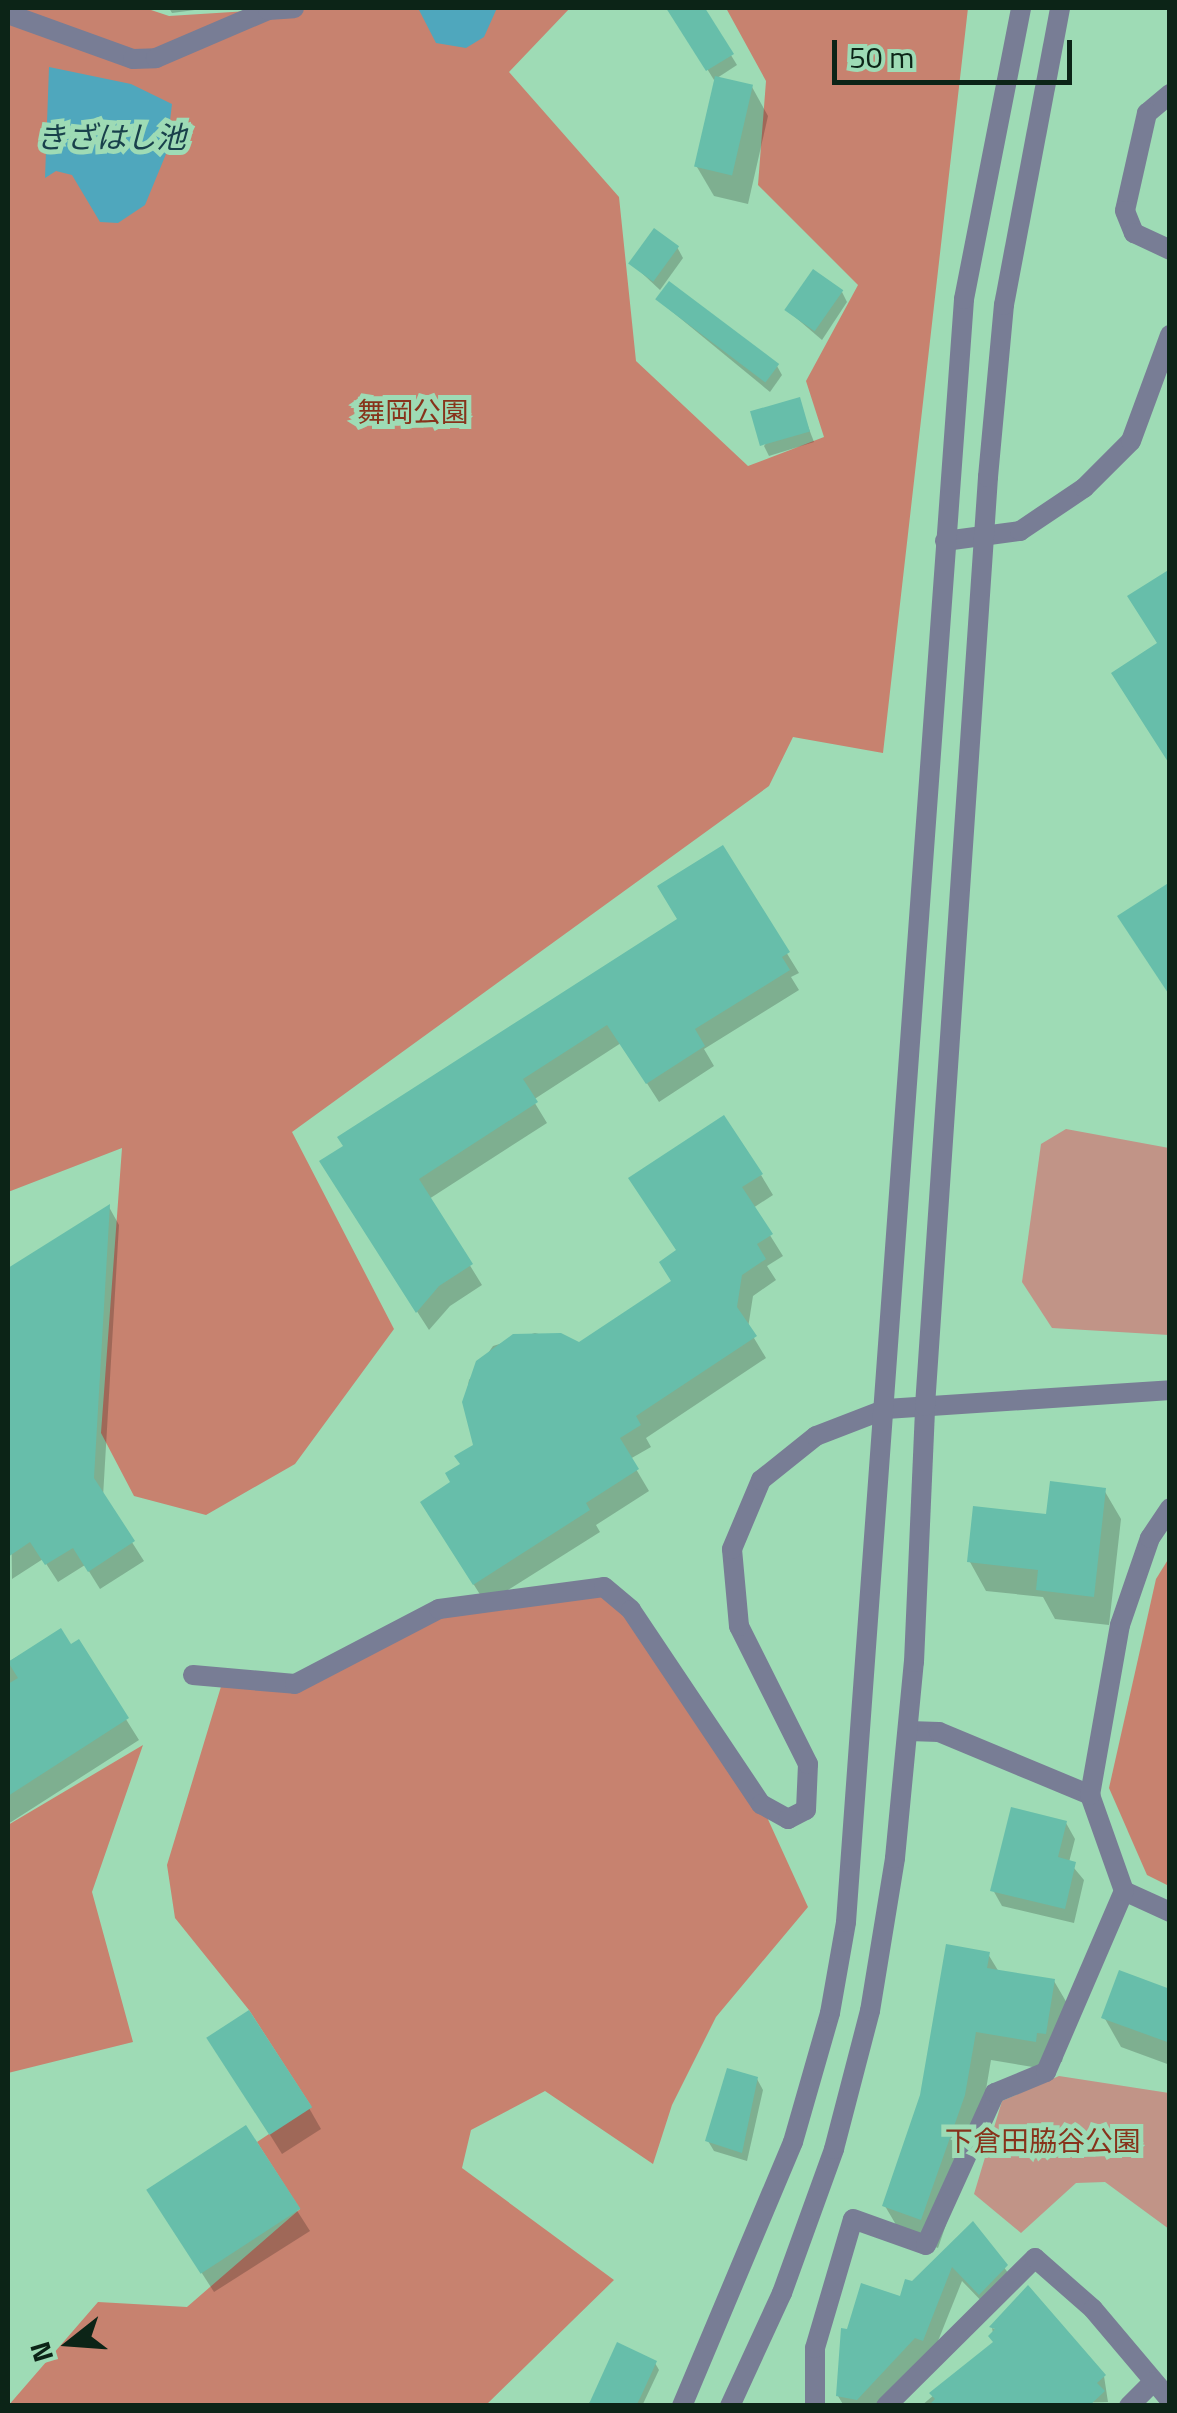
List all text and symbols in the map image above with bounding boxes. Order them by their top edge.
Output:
scale bar [837,20,1077,82]
text: 50 m [849,34,914,80]
water label: きざはし池 [36,119,186,155]
park label: 舞岡公園 [357,395,469,429]
park label: 下倉田脇谷公園 [945,2124,1141,2158]
north arrow [20,2293,120,2393]
text: N [17,2336,64,2367]

